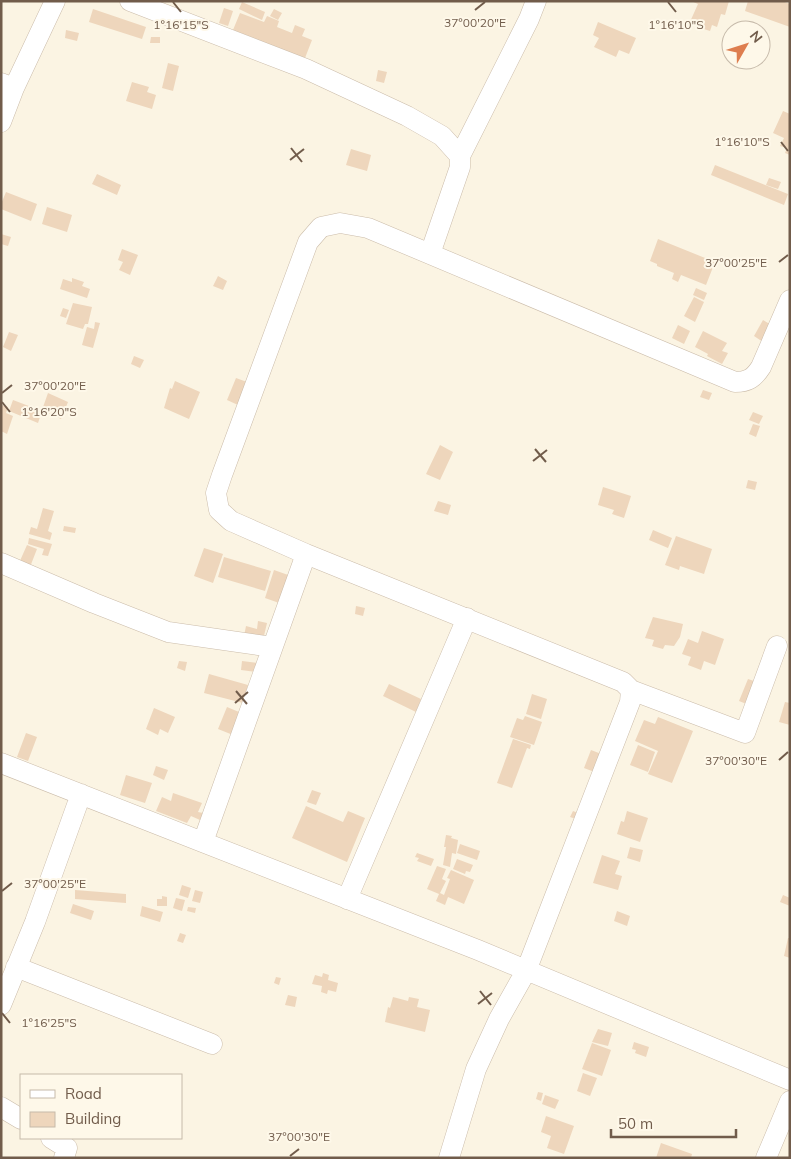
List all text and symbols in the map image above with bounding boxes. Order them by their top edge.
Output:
text: 37°00'20"E [444,15,506,30]
text: 1°16'15"S [153,17,209,32]
text: 1°16'10"S [648,17,704,32]
north arrow [721,20,771,70]
text: N [746,27,766,47]
text: 1°16'10"S [714,134,770,149]
text: 37°00'25"E [705,255,767,270]
text: 37°00'20"E [24,378,86,393]
text: 1°16'20"S [21,404,77,419]
text: 37°00'30"E [705,753,767,768]
text: 37°00'25"E [24,876,86,891]
text: 1°16'25"S [21,1015,77,1030]
legend [20,1074,182,1139]
text: Road [65,1084,102,1103]
scale bar [611,1106,736,1138]
text: Building [65,1109,121,1128]
text: 50 m [618,1114,653,1133]
text: 37°00'30"E [268,1129,330,1144]

